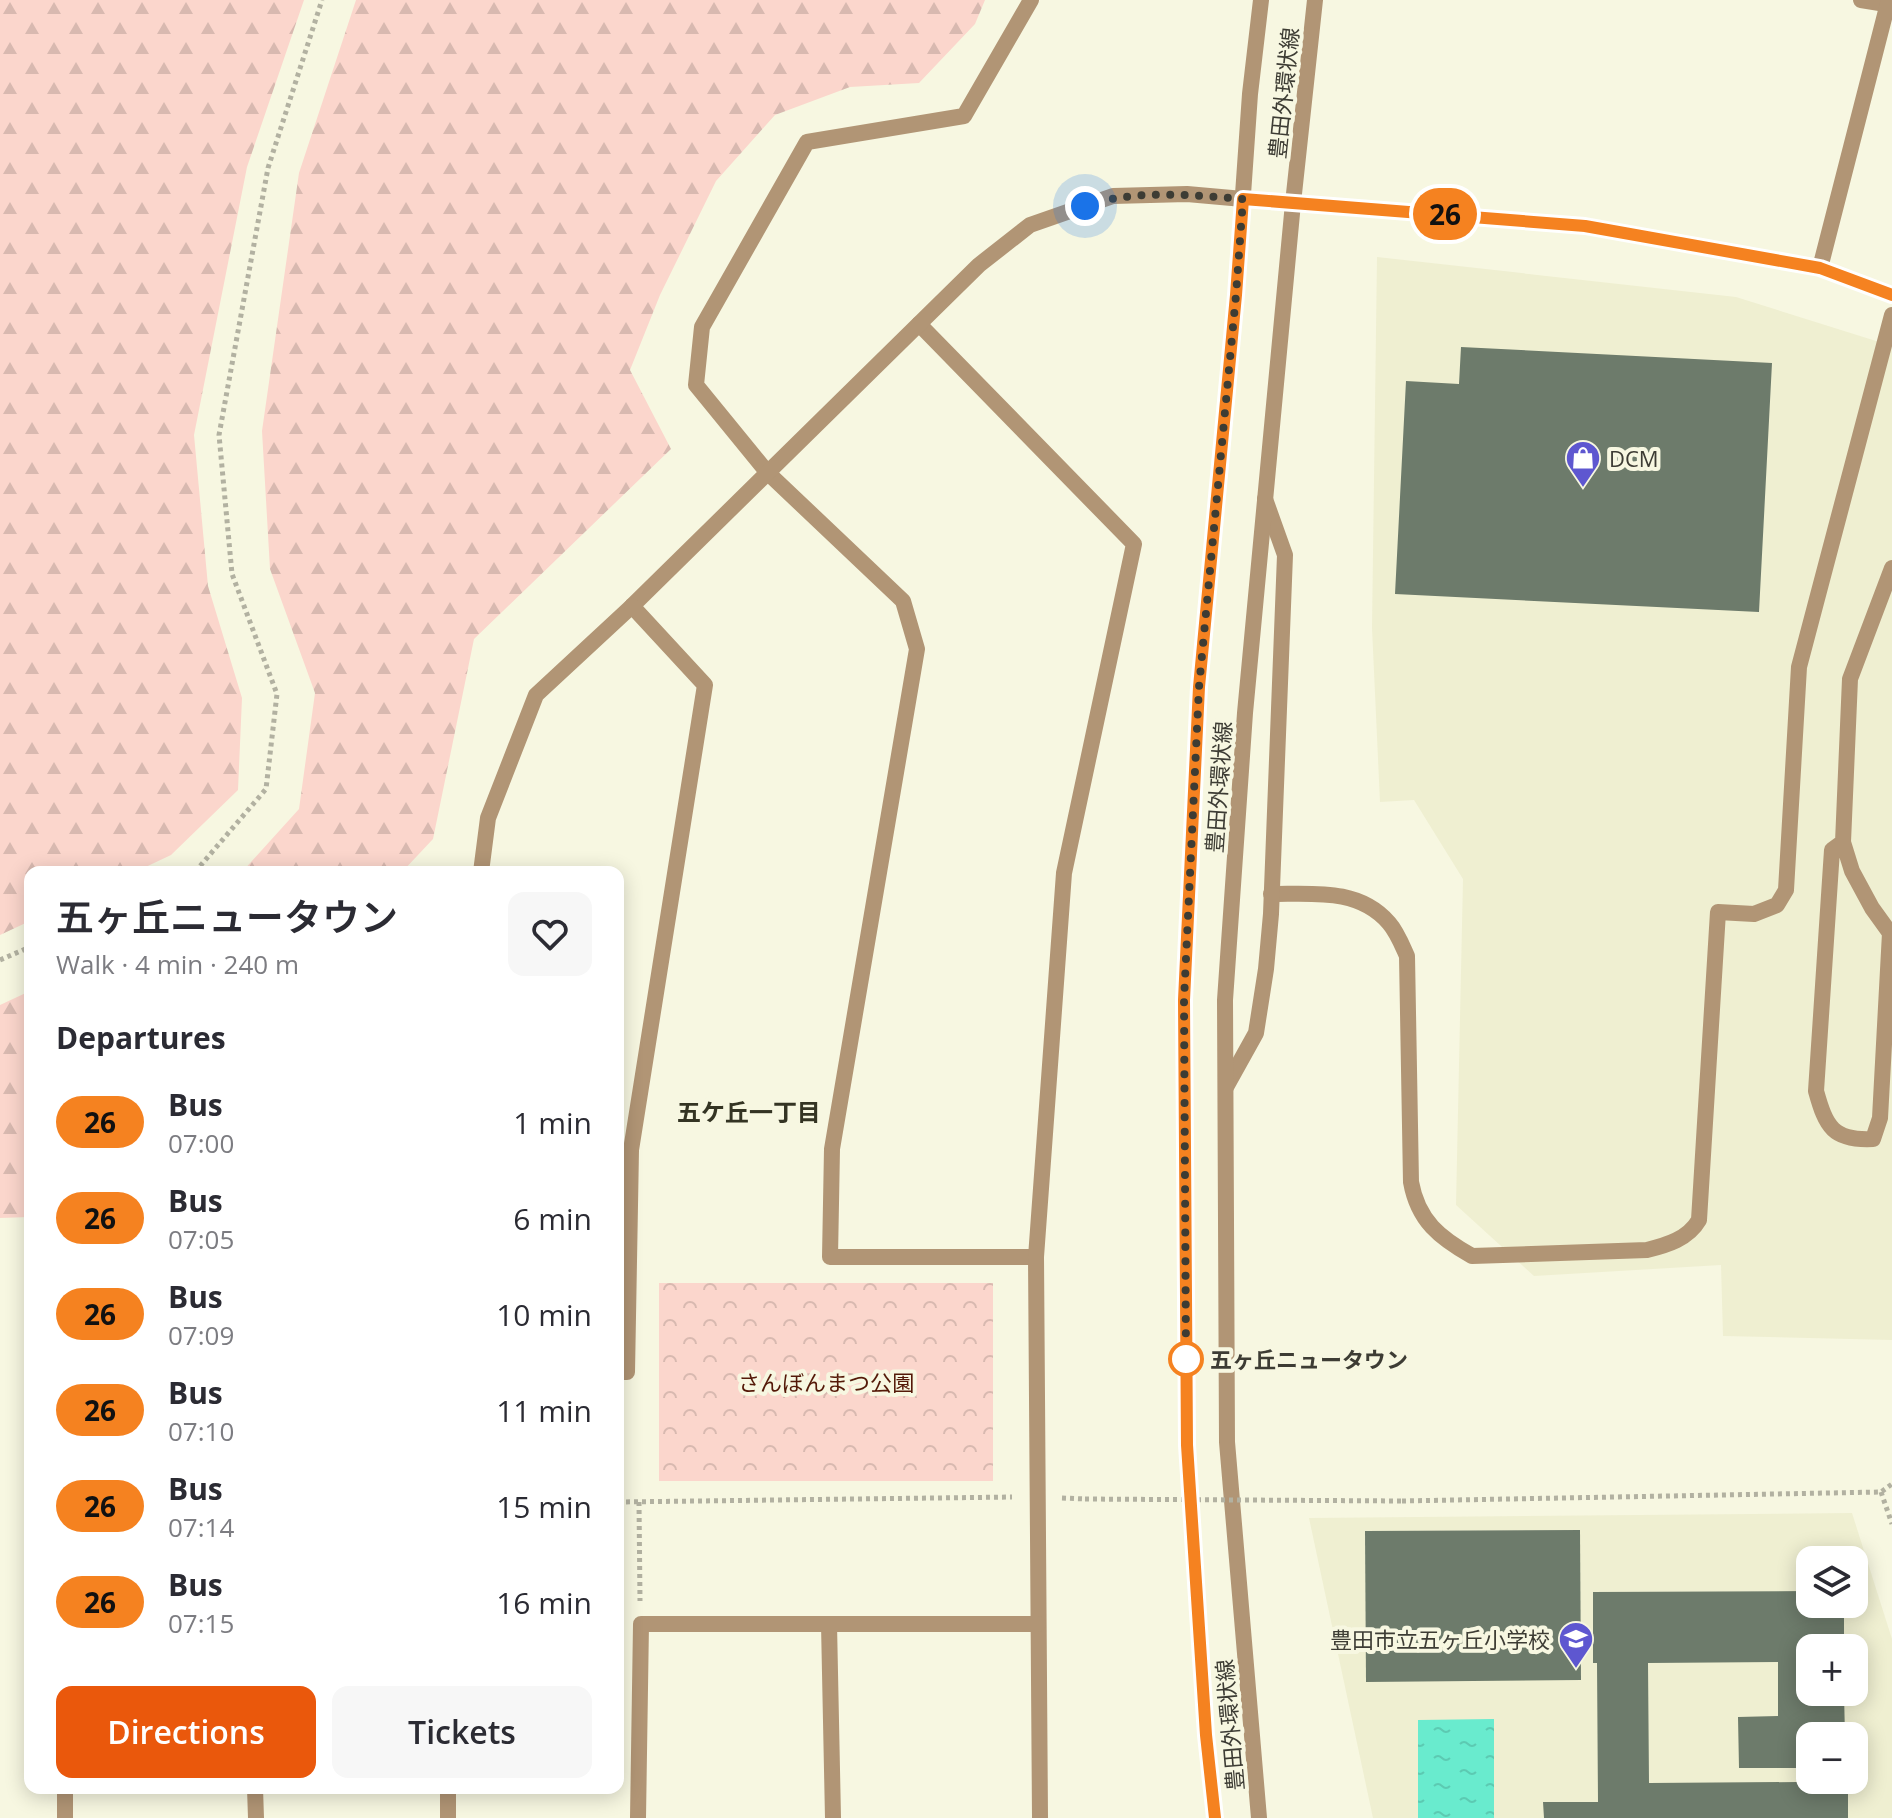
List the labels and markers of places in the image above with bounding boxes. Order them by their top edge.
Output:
shop icon: DCM [1564,439,1602,489]
place label: DCM [1609,443,1659,473]
marker: 五ヶ丘ニュータウン [1169,1342,1203,1376]
place label: 五ヶ丘ニュータウン [1210,1344,1408,1374]
school or university icon: 豊田市立五ヶ丘小学校 [1557,1620,1595,1670]
place label: 豊田市立五ヶ丘小学校 [1330,1624,1550,1654]

